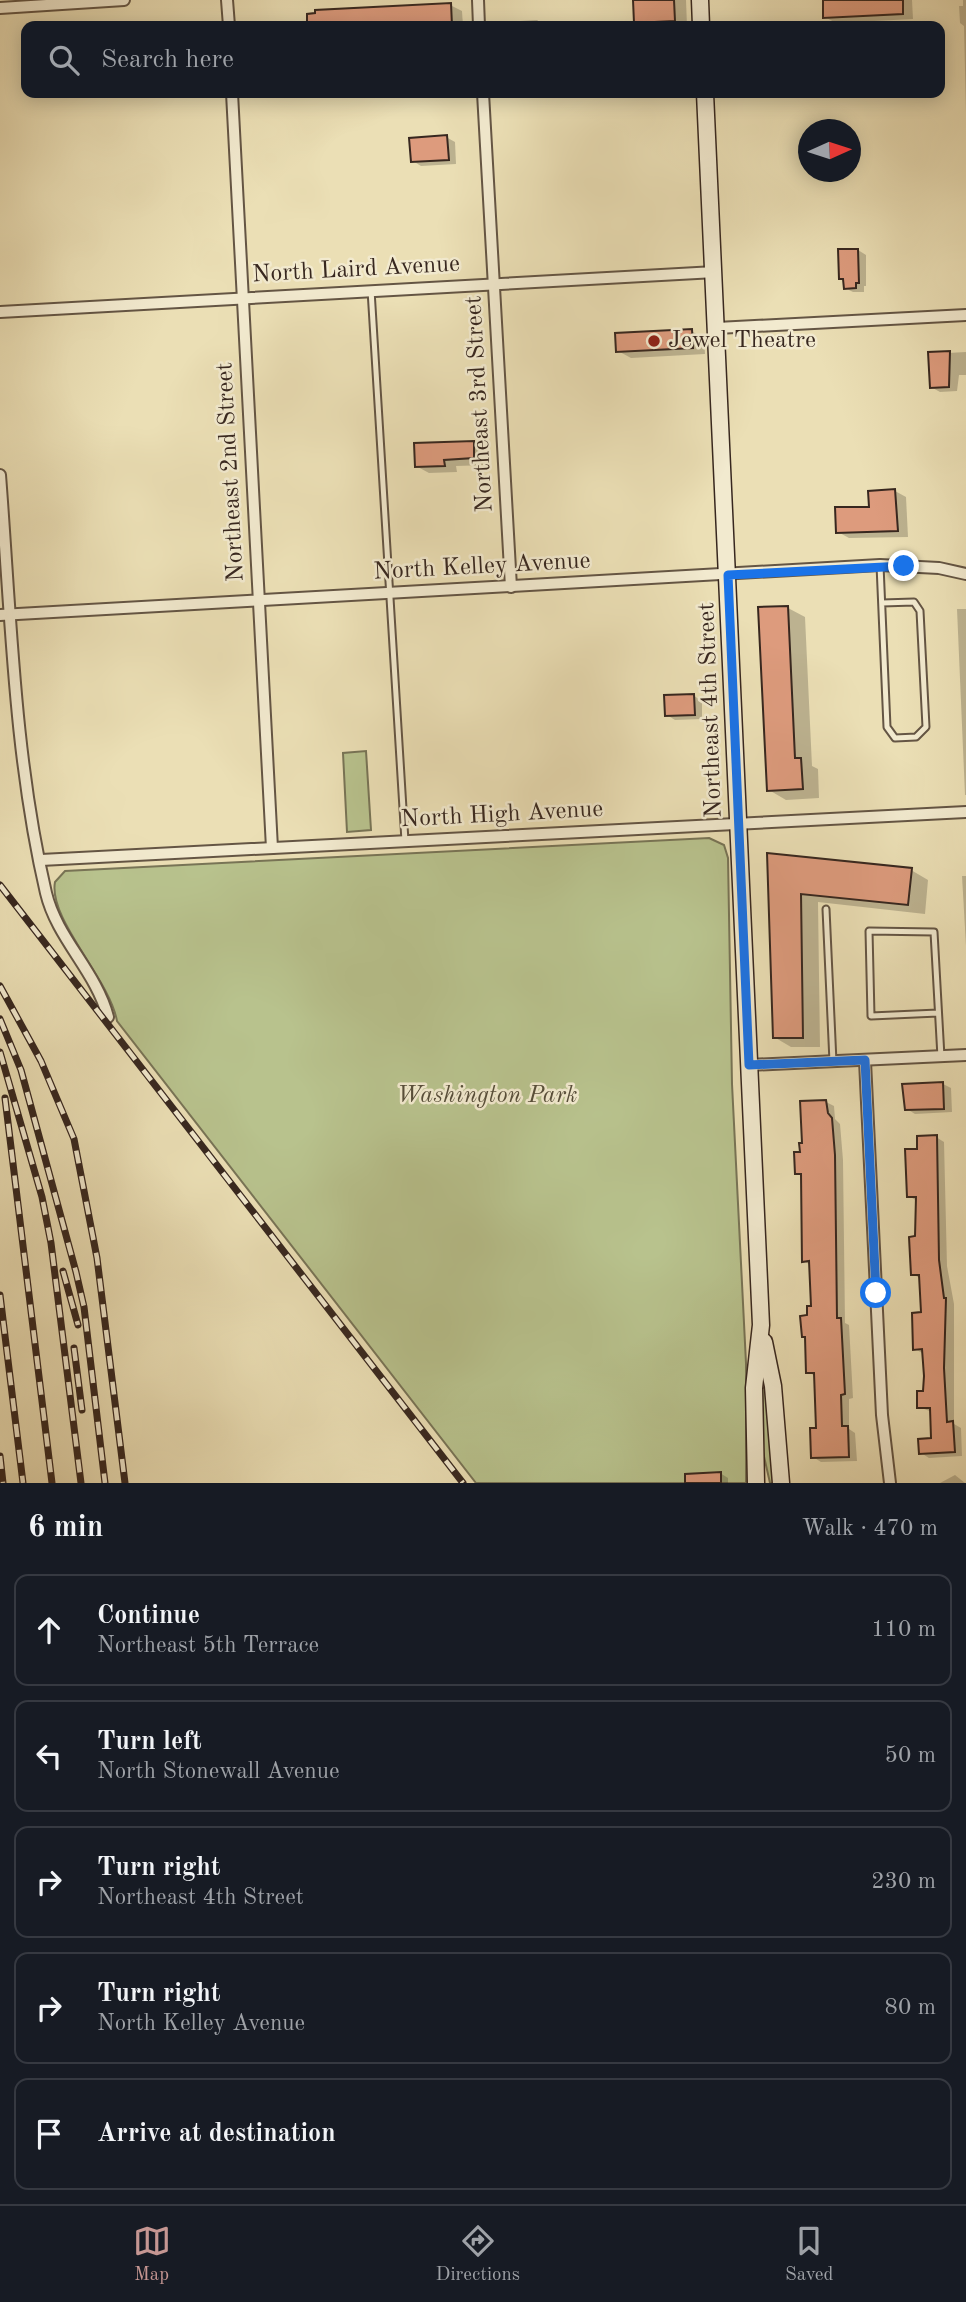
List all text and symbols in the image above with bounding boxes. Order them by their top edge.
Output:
search box [21,21,945,98]
icon: search [45,41,83,79]
text: Search here [101,47,234,73]
north arrow [798,119,861,182]
street label: North Laird Avenue [251,253,461,287]
street label: Northeast 3rd Street [462,295,498,513]
place label: Jewel Theatre [668,329,816,353]
marker: Jewel Theatre [646,333,662,349]
street label: Northeast 2nd Street [213,362,249,582]
street label: North Kelley Avenue [373,549,591,585]
route end [888,550,919,581]
street label: Northeast 4th Street [695,602,727,818]
street label: North High Avenue [400,798,604,832]
park label: Washington Park [396,1084,578,1108]
route start [860,1277,891,1308]
text: 6 min [28,1513,103,1543]
text: Walk · 470 m [802,1517,938,1540]
text: Continue [97,1603,200,1629]
icon: ahead [30,1611,68,1649]
text: 110 m [871,1618,936,1641]
text: Northeast 5th Terrace [97,1634,319,1657]
text: Turn left [97,1729,202,1755]
icon: left [30,1737,68,1775]
text: 50 m [885,1744,936,1767]
text: North Stonewall Avenue [97,1760,340,1783]
text: Turn right [97,1855,220,1881]
icon: right [30,1863,68,1901]
text: 230 m [871,1870,936,1893]
text: Northeast 4th Street [97,1886,304,1909]
text: Turn right [97,1981,220,2007]
icon: right [30,1989,68,2027]
text: 80 m [885,1996,936,2019]
text: North Kelley Avenue [97,2012,305,2035]
icon: arrive [30,2115,68,2153]
text: Arrive at destination [97,2121,336,2147]
tab: Map [133,2222,171,2287]
tab: Directions [436,2222,520,2287]
tab: Saved [785,2222,833,2287]

